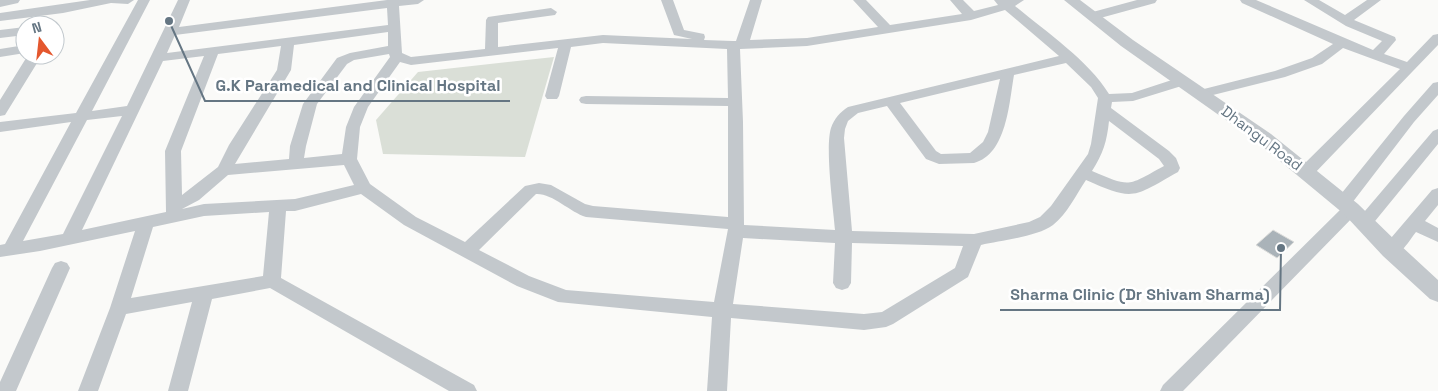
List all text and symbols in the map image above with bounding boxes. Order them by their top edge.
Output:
north arrow [15,15,65,65]
text: N [30,18,44,37]
callout: G.K Paramedical and Clinical Hospital [205,70,510,101]
text: G.K Paramedical and Clinical Hospital [215,75,501,96]
street label: Dhangu Road [1218,101,1306,175]
callout: Sharma Clinic (Dr Shivam Sharma) [1000,279,1280,310]
text: Sharma Clinic (Dr Shivam Sharma) [1010,284,1270,305]

